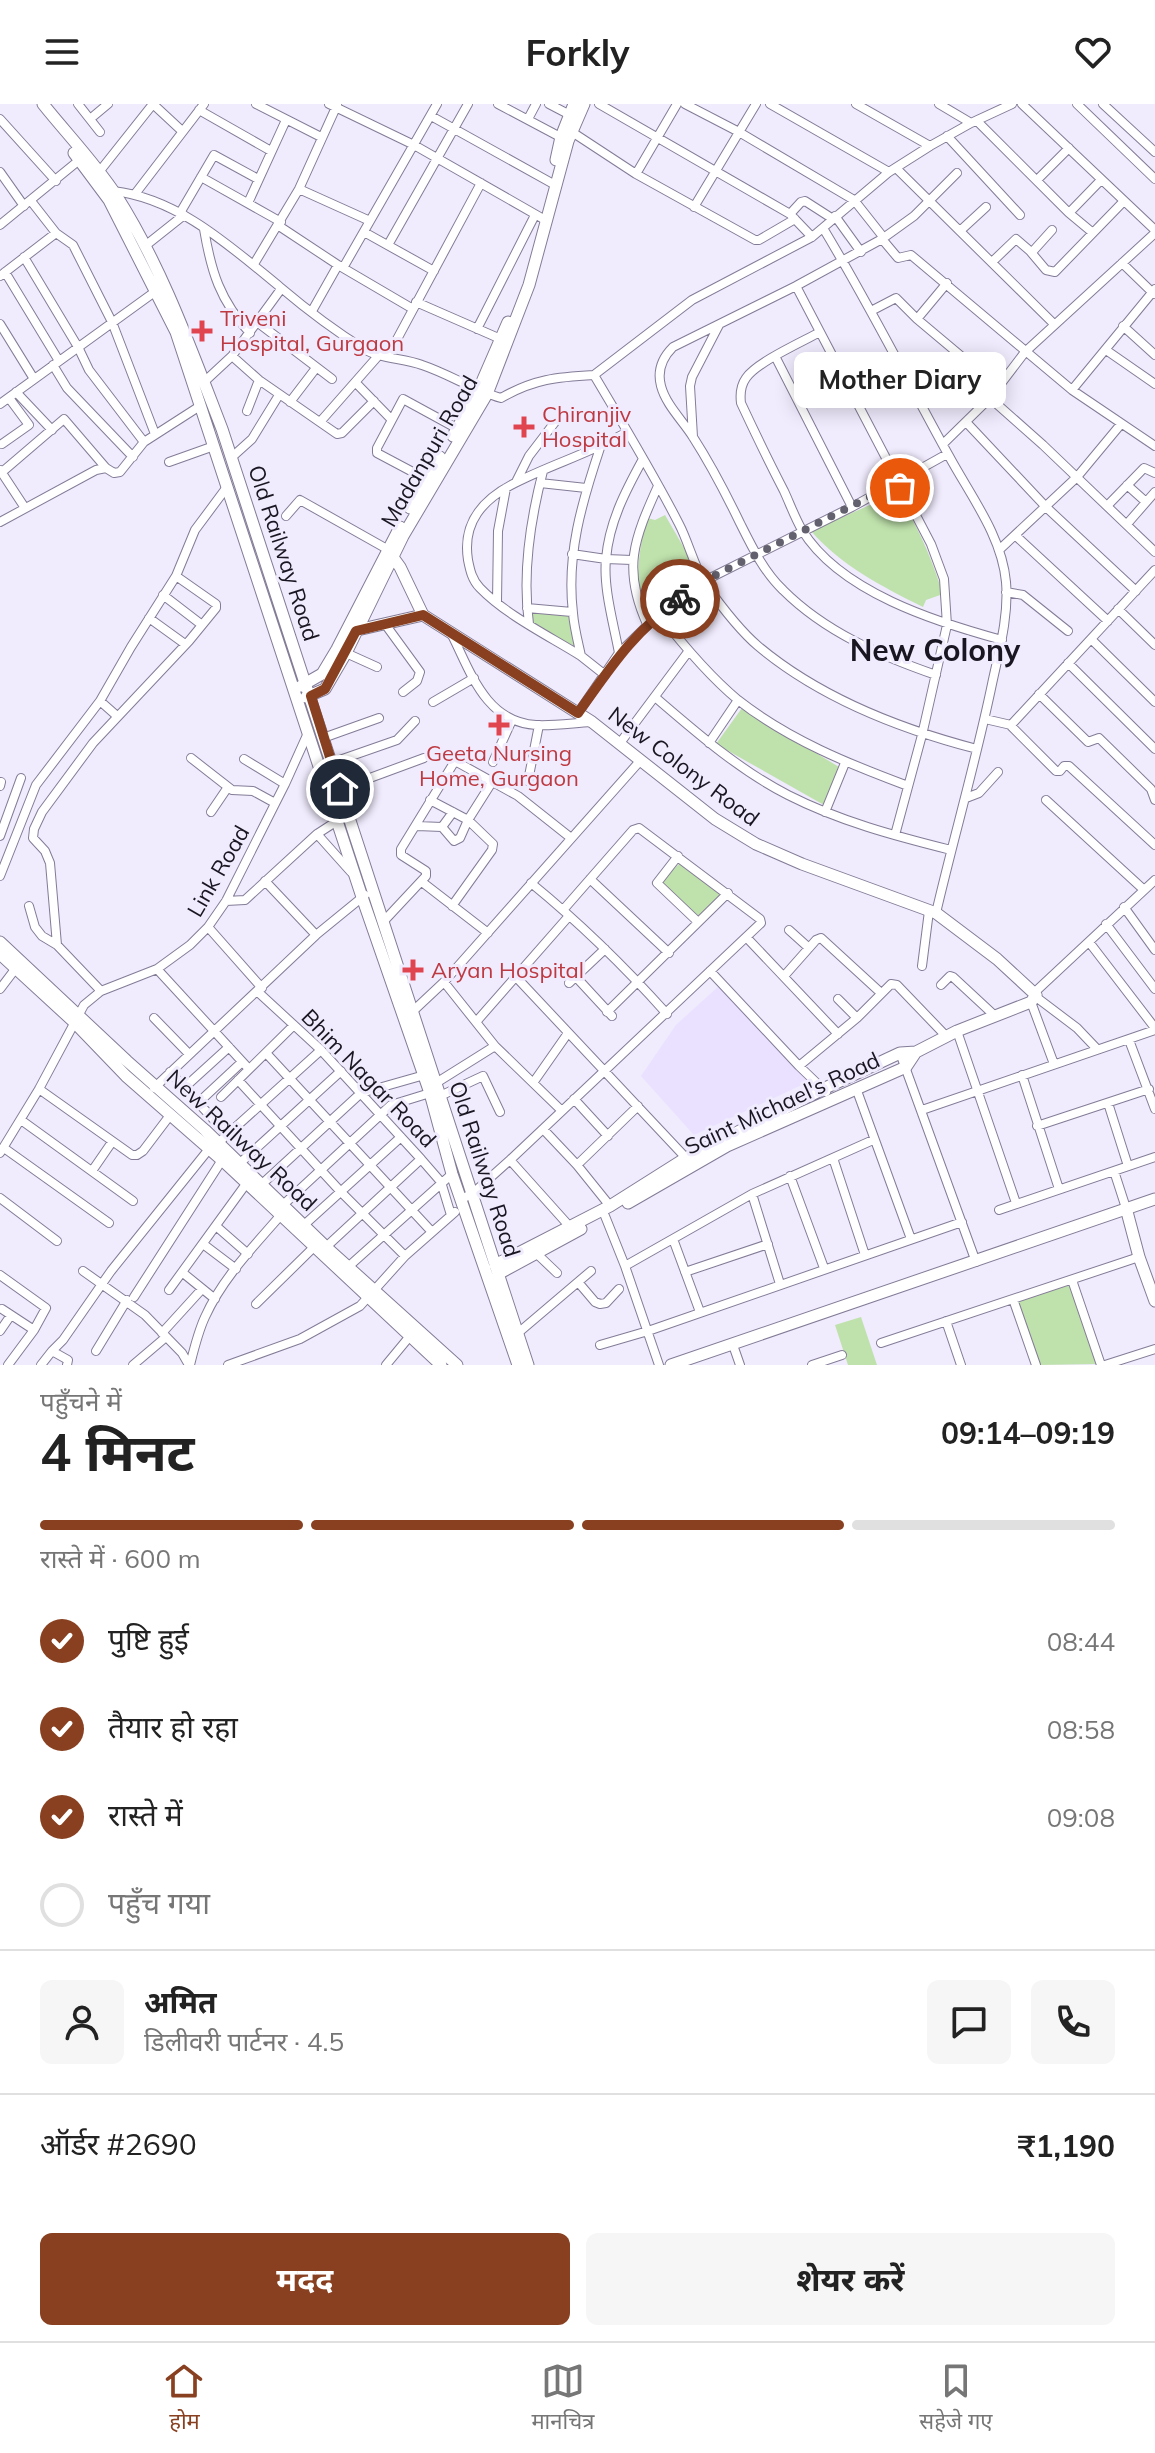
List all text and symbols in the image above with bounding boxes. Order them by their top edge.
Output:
icon: menu [40,30,84,74]
text: Forkly [525,30,630,75]
icon: heart [1071,30,1115,74]
place label: Triveni Hospital, Gurgaon [220,304,404,357]
marker: Triveni Hospital, Gurgaon [191,320,213,342]
callout: Mother Diary [794,352,1006,408]
text: Mother Diary [819,363,981,396]
street label: Madanpuri Road [374,370,484,532]
place label: Chiranjiv Hospital [542,400,632,453]
marker: Chiranjiv Hospital [513,416,535,438]
pin [866,454,934,522]
street label: Old Railway Road [242,461,326,645]
icon: bag [878,466,922,510]
courier [640,559,720,639]
icon: bike [658,577,702,621]
district label: New Colony [850,631,1021,669]
street label: New Colony Road [603,700,765,832]
marker: Geeta Nursing Home, Gurgaon [488,714,510,736]
place label: Geeta Nursing Home, Gurgaon [419,739,579,792]
pin [306,755,374,823]
icon: home [318,767,362,811]
street label: Link Road [181,820,255,922]
place label: Aryan Hospital [431,956,584,984]
marker: Aryan Hospital [402,959,424,981]
street label: Bhim Nagar Road [296,1003,442,1153]
street label: Saint Michael's Road [680,1045,884,1161]
street label: New Railway Road [161,1063,323,1217]
street label: Old Railway Road [443,1077,527,1261]
text: पहुँचने में [40,1385,122,1418]
text: 09:14–09:19 [941,1414,1115,1452]
text: 4 मिनट [40,1419,195,1484]
text: रास्ते में · 600 m [40,1542,201,1575]
icon: check [40,1619,84,1663]
text: पुष्टि हुई [108,1620,189,1658]
text: 08:44 [1047,1625,1115,1658]
icon: check [40,1707,84,1751]
text: तैयार हो रहा [108,1708,238,1746]
text: 08:58 [1047,1713,1115,1746]
icon: check [40,1795,84,1839]
text: रास्ते में [108,1796,183,1834]
text: 09:08 [1047,1801,1115,1834]
text: पहुँच गया [108,1884,210,1922]
button: person [40,1980,124,2064]
button: chat [927,1980,1011,2064]
button: phone [1031,1980,1115,2064]
text: अमित [144,1983,217,2021]
text: डिलीवरी पार्टनर · 4.5 [144,2025,344,2058]
text: ऑर्डर #2690 [40,2125,197,2163]
text: ₹1,190 [1018,2127,1115,2165]
button: मदद [40,2233,570,2325]
button: शेयर करें [586,2233,1115,2325]
tab: होम [162,2359,206,2438]
tab: मानचित्र [531,2359,594,2438]
tab: सहेजे गए [919,2359,993,2438]

